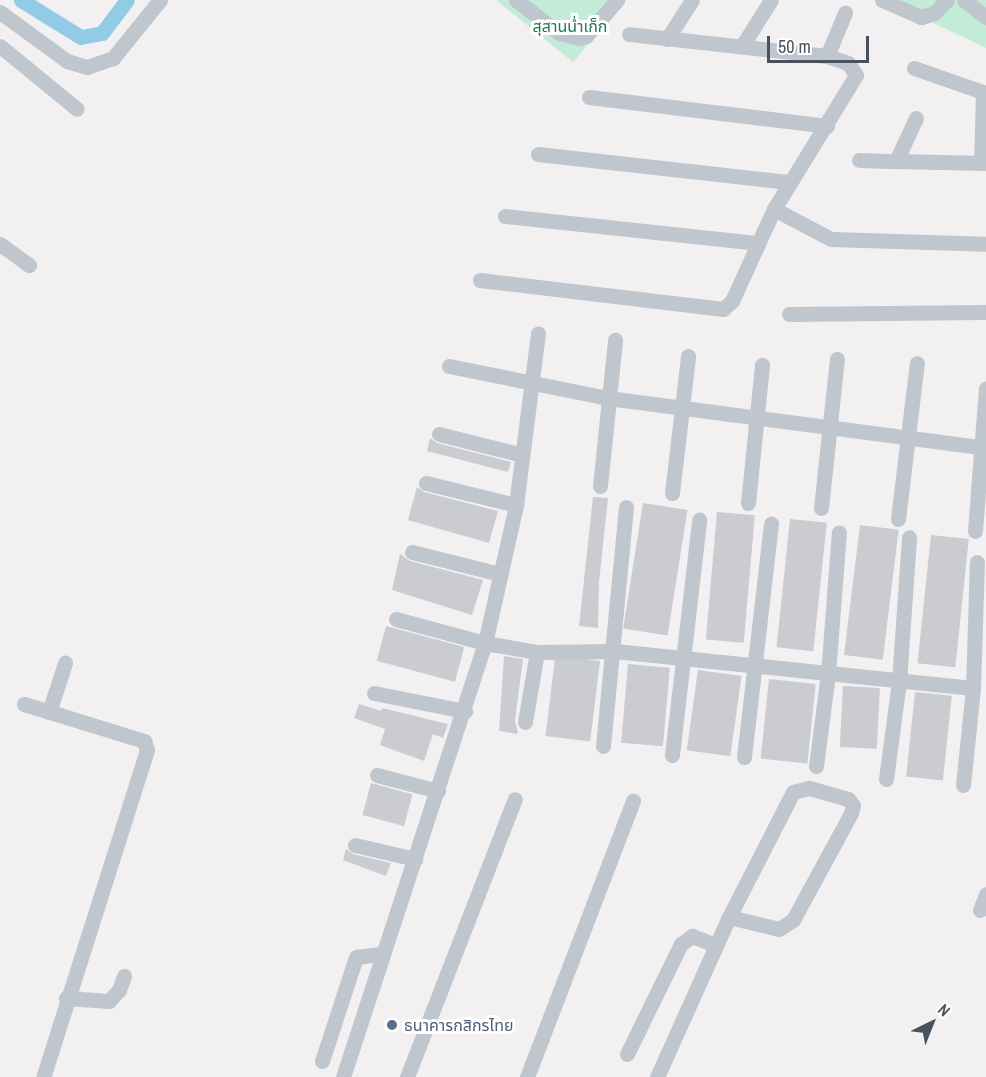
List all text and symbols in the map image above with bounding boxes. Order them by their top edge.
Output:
park label: สุสานน่ำเก็ก [533,16,607,36]
scale bar [770,24,872,62]
text: 50 m [778,34,811,59]
north arrow [902,993,962,1053]
text: N [933,999,955,1021]
place label: ธนาคารกสิกรไทย [404,1015,513,1035]
marker: ธนาคารกสิกรไทย [385,1018,399,1032]

